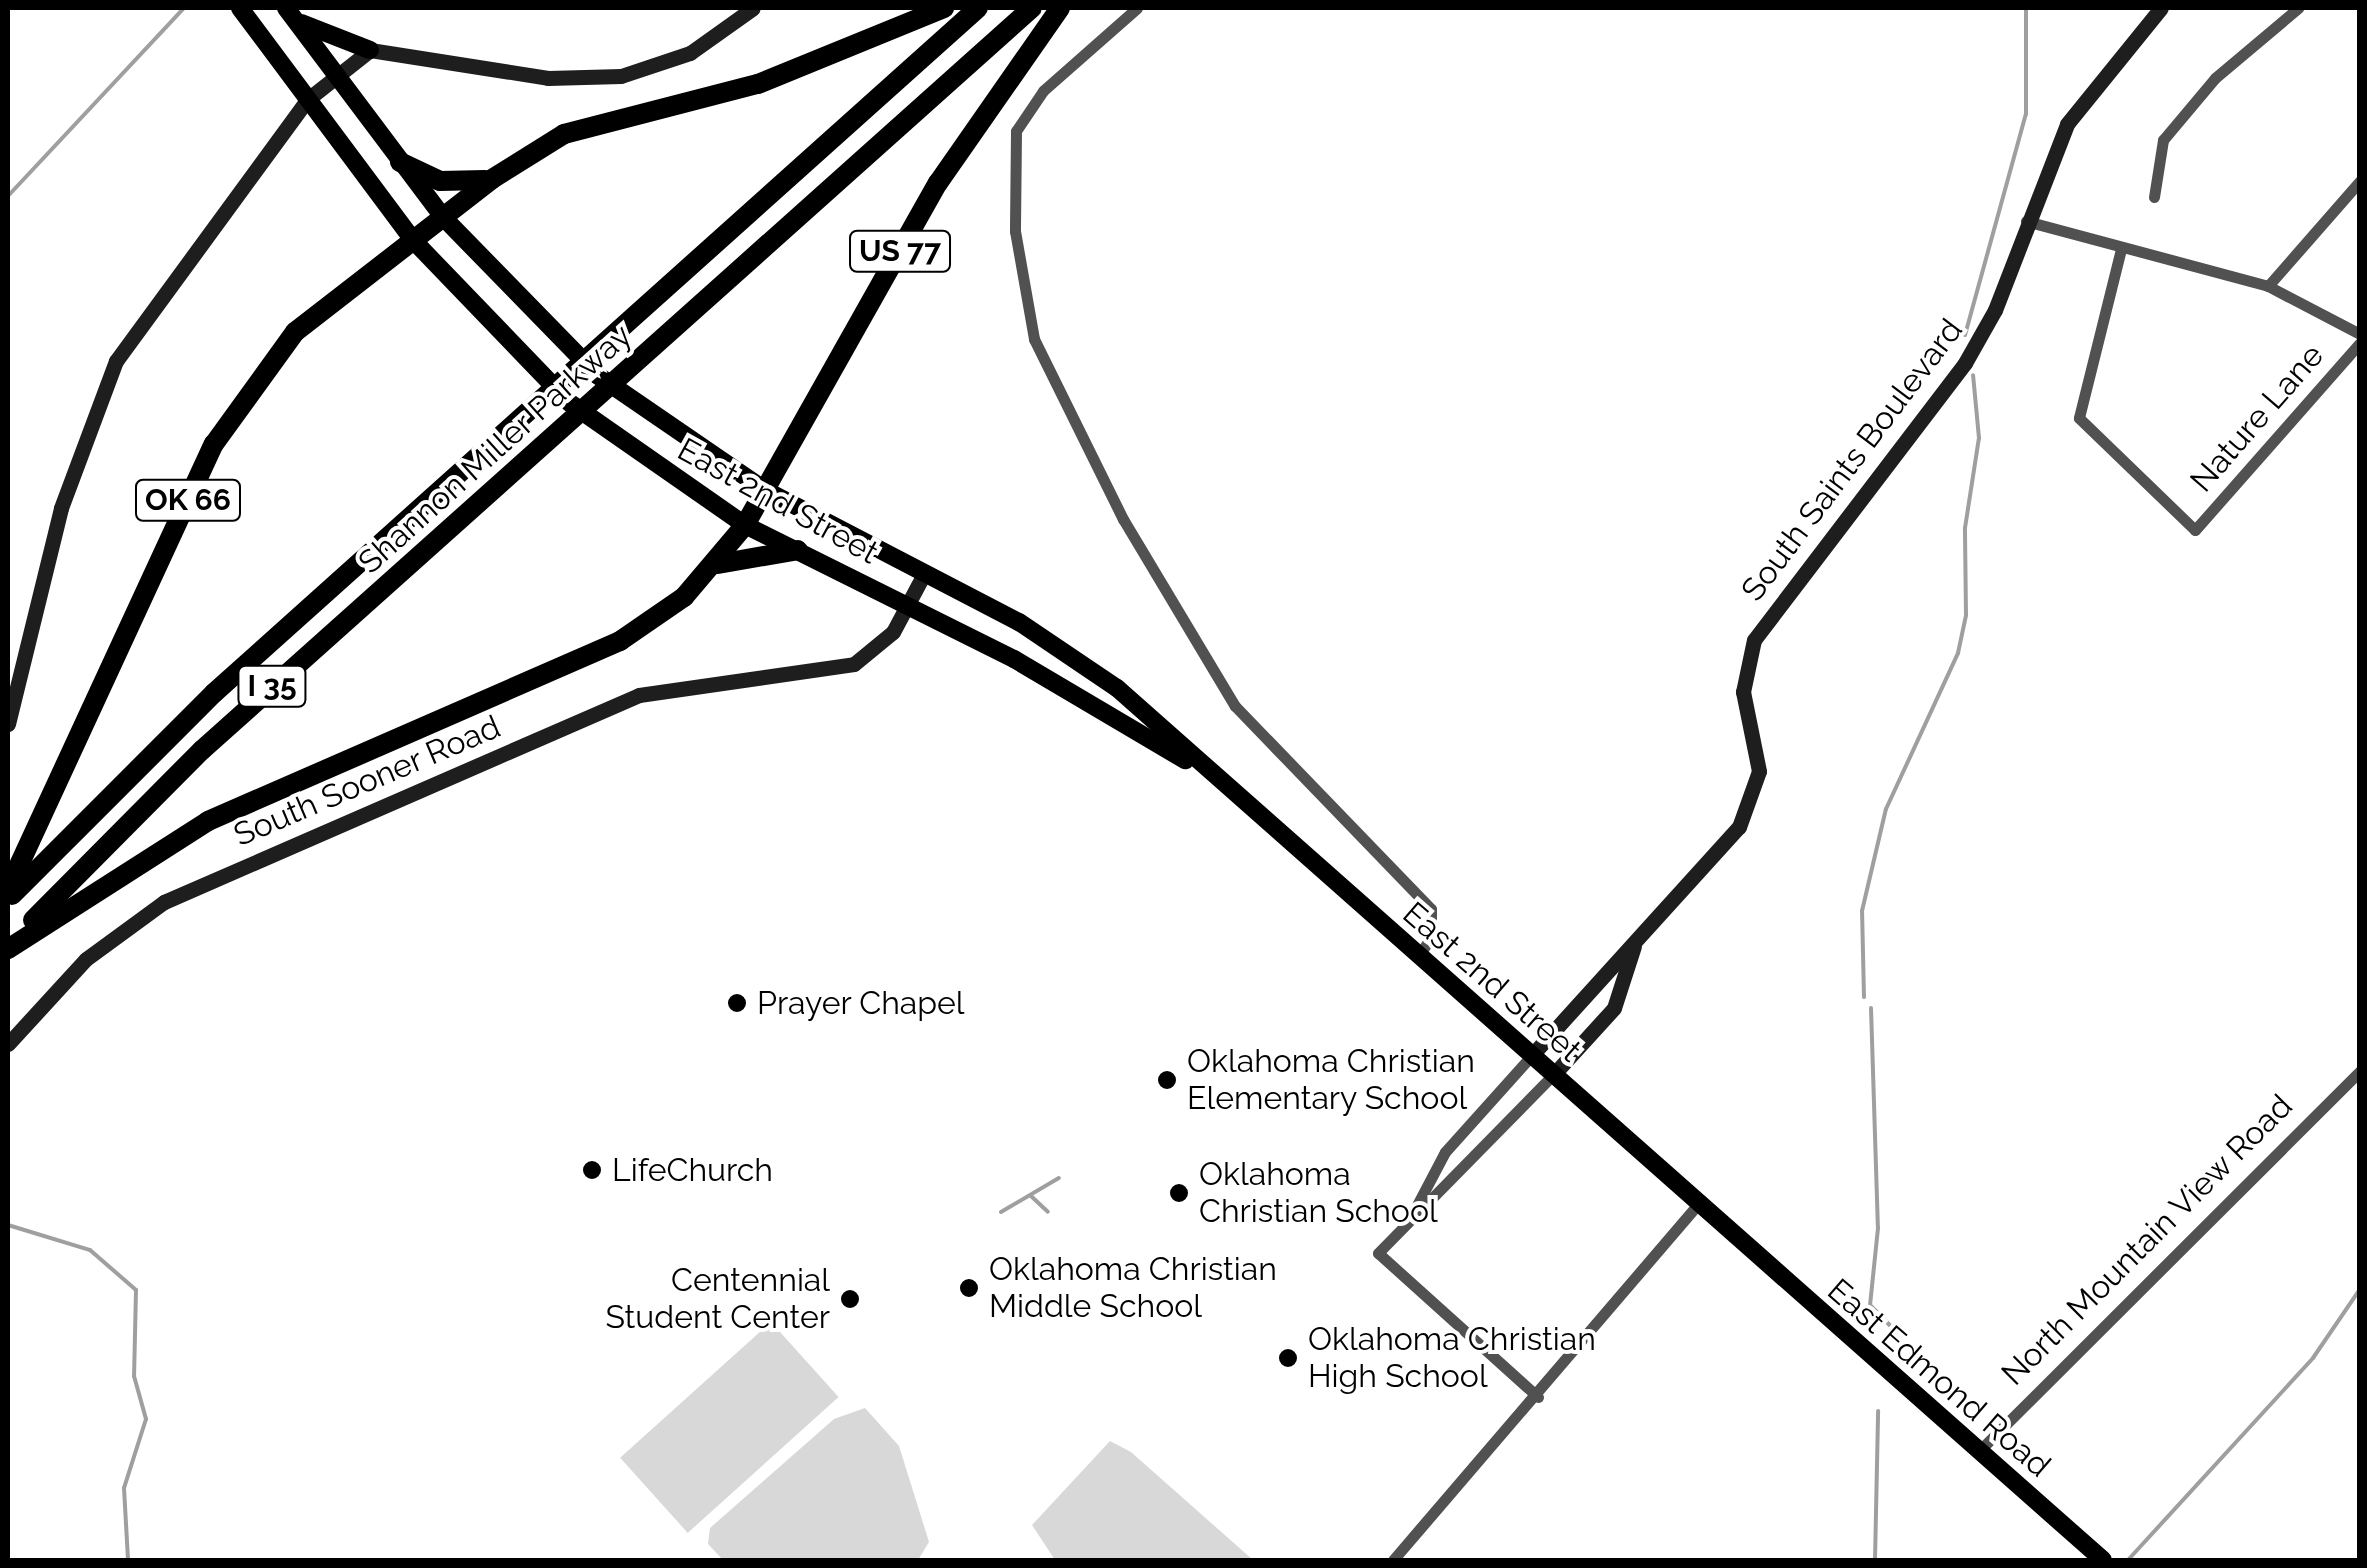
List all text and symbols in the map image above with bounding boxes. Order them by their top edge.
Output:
road number: US 77 [848,226,952,276]
street label: South Saints Boulevard [1734,312,1970,608]
street label: Shannon Miller Parkway [350,316,640,582]
street label: Nature Lane [2183,336,2331,500]
street label: East 2nd Street [671,430,885,572]
road number: OK 66 [133,475,243,525]
road number: I 35 [237,661,307,711]
street label: South Sooner Road [228,707,506,855]
street label: East 2nd Street [1395,894,1589,1070]
place label: Prayer Chapel [757,984,965,1022]
marker: Prayer Chapel [726,992,748,1014]
place label: Oklahoma Christian Elementary School [1187,1043,1475,1118]
marker: Oklahoma Christian Elementary School [1156,1069,1178,1091]
street label: North Mountain View Road [1993,1086,2301,1394]
place label: LifeChurch [612,1151,773,1189]
place label: Oklahoma Christian School [1199,1156,1438,1231]
marker: LifeChurch [581,1159,603,1181]
marker: Oklahoma Christian School [1168,1182,1190,1204]
place label: Oklahoma Christian Middle School [989,1251,1277,1326]
place label: Centennial Student Center [605,1262,830,1337]
street label: East Edmond Road [1820,1271,2058,1485]
marker: Oklahoma Christian Middle School [958,1277,980,1299]
marker: Centennial Student Center [839,1288,861,1310]
place label: Oklahoma Christian High School [1308,1321,1596,1396]
marker: Oklahoma Christian High School [1277,1347,1299,1369]

